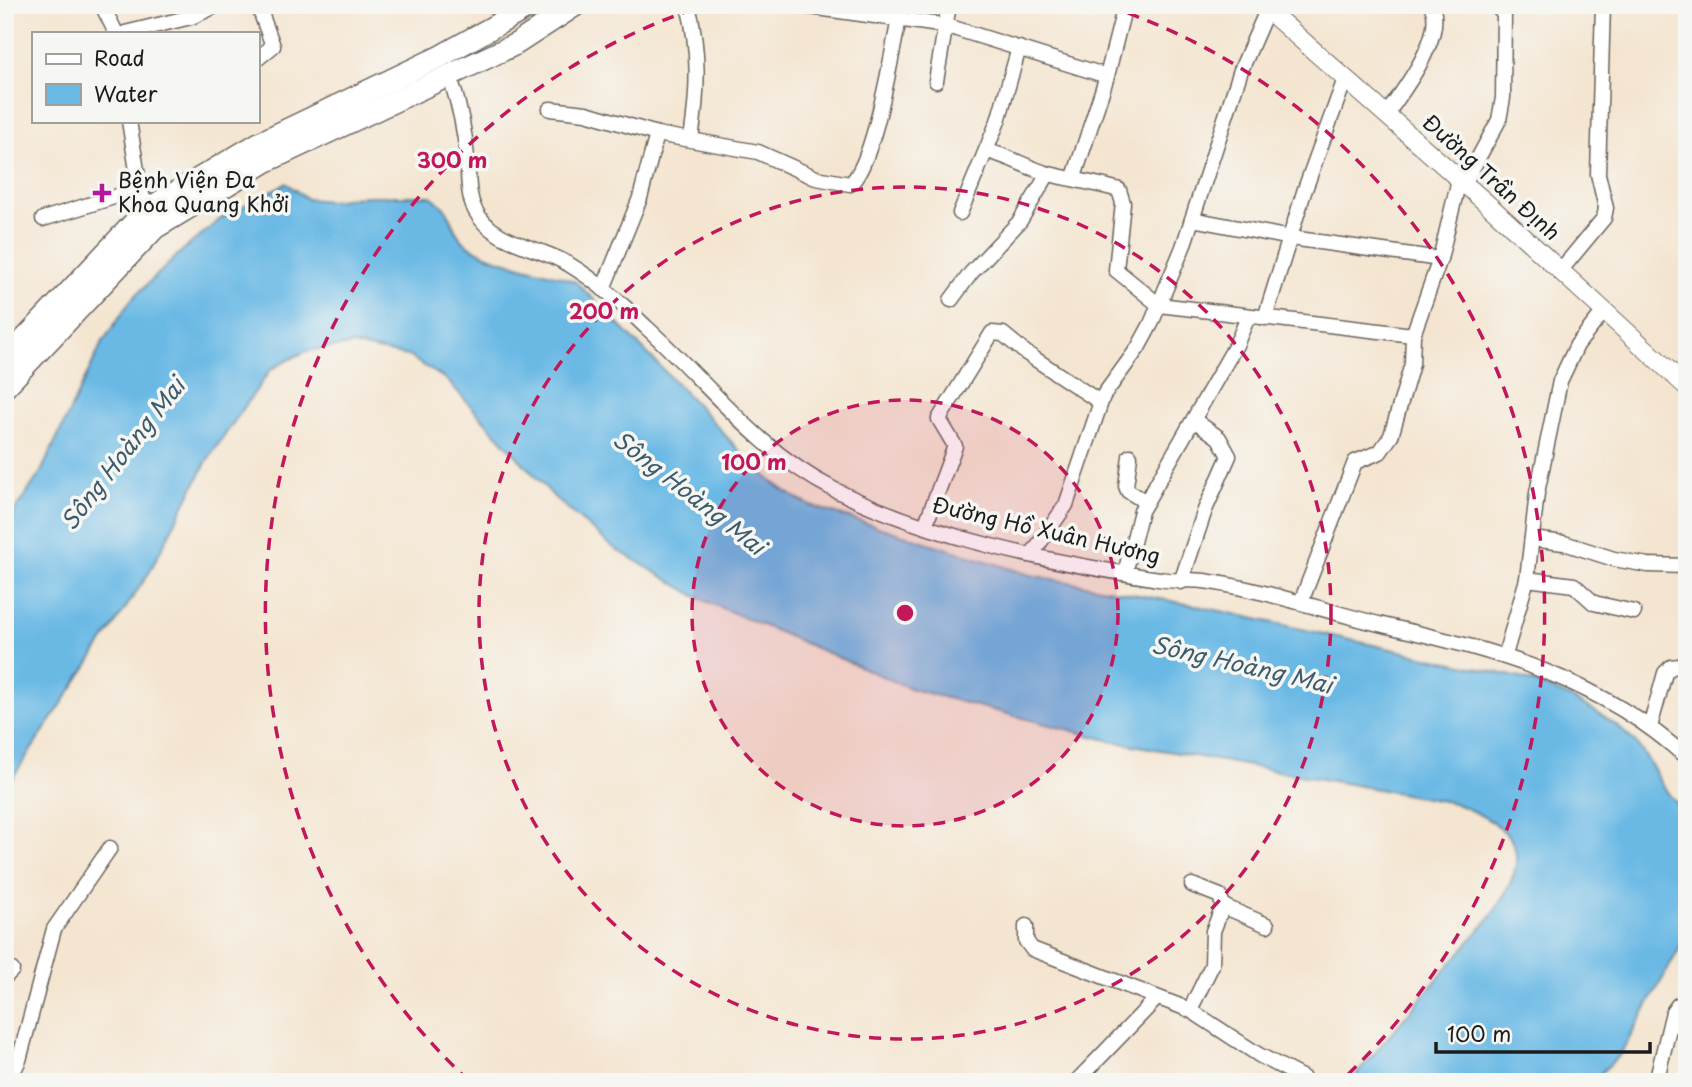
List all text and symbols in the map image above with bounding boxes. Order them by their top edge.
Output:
legend [32,32,259,122]
text: Road [94,41,145,73]
text: Water [94,77,158,109]
street label: Đường Trần Định [1416,106,1568,247]
text: 300 m [417,143,487,175]
place label: Bệnh Viện Đa Khoa Quang Khởi [118,163,289,219]
marker: Bệnh Viện Đa Khoa Quang Khởi [92,183,112,203]
text: 200 m [569,294,639,326]
water label: Sông Hoàng Mai [51,367,195,537]
water label: Sông Hoàng Mai [606,421,776,565]
text: 100 m [721,445,787,477]
street label: Đường Hồ Xuân Hương [929,487,1164,571]
centre of rings [893,601,917,625]
water label: Sông Hoàng Mai [1148,626,1340,702]
scale bar [1436,1010,1650,1054]
text: 100 m [1447,1017,1511,1049]

